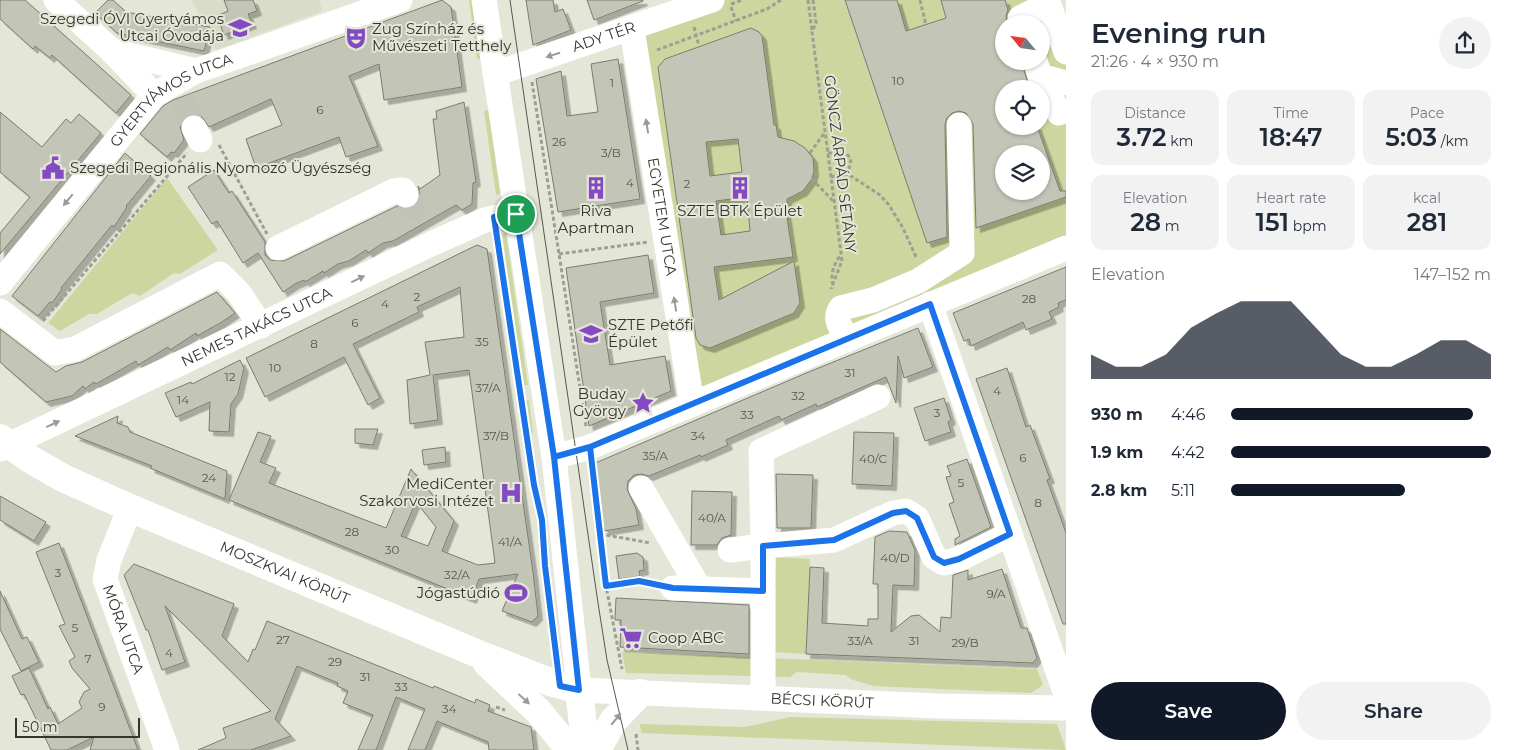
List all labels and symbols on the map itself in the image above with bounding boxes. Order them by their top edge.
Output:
place label: Szegedi ÓVI Gyertyámos Utcai Óvodája [40,9,224,45]
school or university icon: Szegedi ÓVI Gyertyámos Utcai Óvodája [227,15,253,41]
north arrow [995,15,1050,70]
street label: ADY TÉR [570,17,638,56]
place label: Zug Színház és Művészeti Tetthely [372,19,512,55]
theatre icon: Zug Színház és Művészeti Tetthely [343,25,369,51]
street label: GYERTYÁMOS UTCA [105,49,235,151]
one-way arrow [545,52,560,59]
house number: 10 [892,73,904,88]
street label: GÖNCZ ÁRPÁD SÉTÁNY [820,74,861,254]
house number: 1 [610,75,614,90]
house number: 6 [316,102,324,117]
one-way arrow [643,118,651,134]
house number: 26 [552,134,566,149]
house number: 3/B [601,145,621,160]
public building icon: Szegedi Regionális Nyomozó Ügyészség [40,155,66,181]
street label: EGYETEM UTCA [644,156,681,277]
place label: Szegedi Regionális Nyomozó Ügyészség [70,158,371,177]
building icon: Riva Apartman [583,175,609,201]
house number: 4 [626,175,634,190]
building icon: SZTE BTK Épület [727,175,753,201]
house number: 2 [684,176,691,191]
pin [495,193,537,235]
one-way arrow [62,194,73,207]
place label: Riva Apartman [558,201,634,237]
place label: SZTE BTK Épület [677,201,803,220]
one-way arrow [351,275,365,283]
street label: NEMES TAKÁCS UTCA [178,283,335,370]
house number: 2 [414,289,421,304]
house number: 28 [1022,291,1037,306]
house number: 4 [381,296,389,311]
one-way arrow [671,296,679,312]
house number: 6 [351,315,359,330]
place label: SZTE Petőfi Épület [608,315,694,351]
school or university icon: SZTE Petőfi Épület [578,321,604,347]
house number: 35 [475,334,489,349]
house number: 8 [310,336,318,351]
house number: 10 [269,360,281,375]
house number: 31 [844,365,856,380]
house number: 12 [224,369,236,384]
house number: 37/A [475,380,501,395]
house number: 4 [993,383,1001,398]
place label: Buday György [573,384,627,420]
house number: 32 [791,388,805,403]
place icon: Buday György [630,390,656,416]
house number: 14 [177,392,189,407]
house number: 3 [934,405,941,420]
house number: 33 [740,407,754,422]
one-way arrow [46,420,60,428]
house number: 37/B [483,428,509,443]
house number: 34 [691,428,705,443]
house number: 35/A [642,448,668,463]
house number: 6 [1019,450,1027,465]
house number: 40/C [859,451,887,466]
house number: 24 [202,470,216,485]
place label: MediCenter Szakorvosi Intézet [359,474,494,510]
house number: 5 [958,475,965,490]
hospital icon: MediCenter Szakorvosi Intézet [498,480,524,506]
house number: 8 [1034,495,1042,510]
house number: 40/A [698,510,726,525]
house number: 28 [345,524,360,539]
house number: 41/A [498,534,522,549]
street label: MOSZKVAI KÖRÚT [217,537,353,608]
house number: 30 [385,542,399,557]
house number: 40/D [880,550,910,565]
house number: 3 [55,565,62,580]
house number: 32/A [444,567,470,582]
sports icon: Jógastúdió [503,580,529,606]
street label: MÓRA UTCA [99,582,149,677]
place label: Jógastúdió [416,583,500,602]
house number: 9/A [986,586,1006,601]
house number: 5 [72,620,79,635]
supermarket icon: Coop ABC [618,625,644,651]
place label: Coop ABC [648,628,724,647]
house number: 27 [276,632,290,647]
house number: 33/A [847,633,873,648]
house number: 31 [908,633,920,648]
house number: 29/B [952,635,978,650]
house number: 4 [165,645,173,660]
house number: 7 [84,651,92,666]
house number: 29 [328,654,342,669]
house number: 31 [359,669,371,684]
house number: 33 [394,679,408,694]
street label: BÉCSI KÖRÚT [770,689,875,712]
one-way arrow [518,693,530,705]
house number: 9 [98,699,106,714]
house number: 34 [442,701,456,716]
one-way arrow [610,713,621,726]
scale bar [15,715,140,738]

